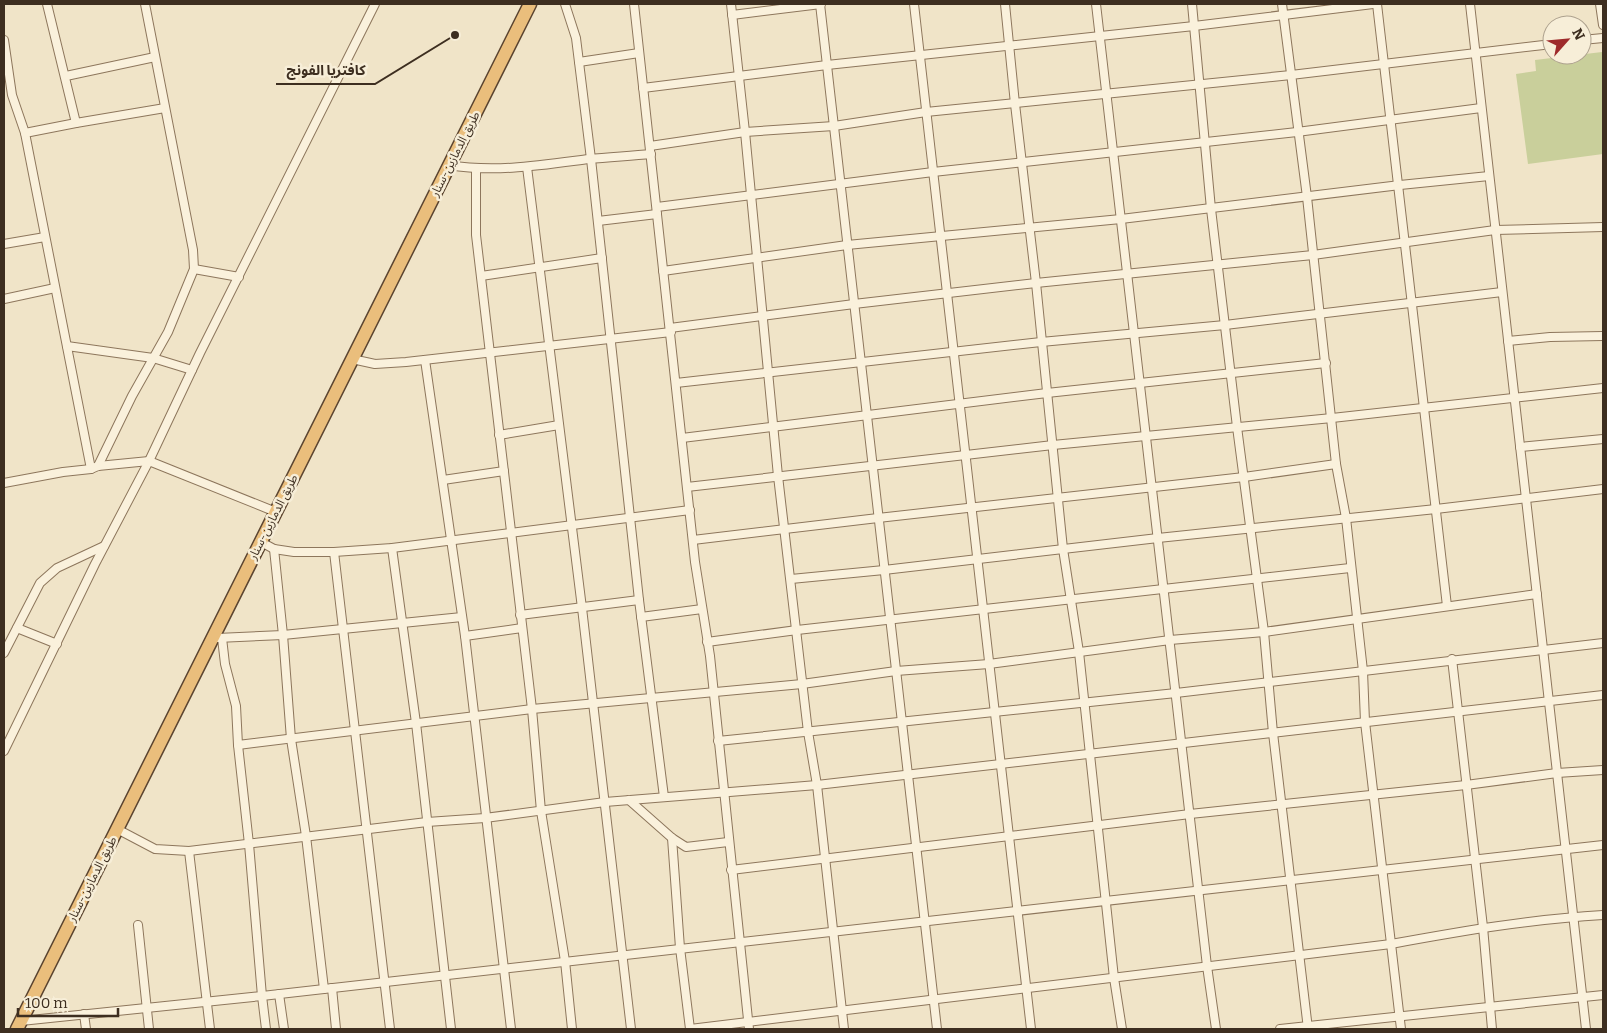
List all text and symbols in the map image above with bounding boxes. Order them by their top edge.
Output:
north arrow [1542,15,1592,65]
text: N [1568,26,1588,43]
callout: كافتريا الفونج [276,55,375,84]
text: كافتريا الفونج [287,62,366,80]
street label: طريق الدمازين-سنار [427,109,483,200]
street label: طريق الدمازين-سنار [245,472,301,563]
street label: طريق الدمازين-سنار [64,834,120,925]
scale bar [18,986,118,1018]
text: 100 m [25,994,68,1012]

